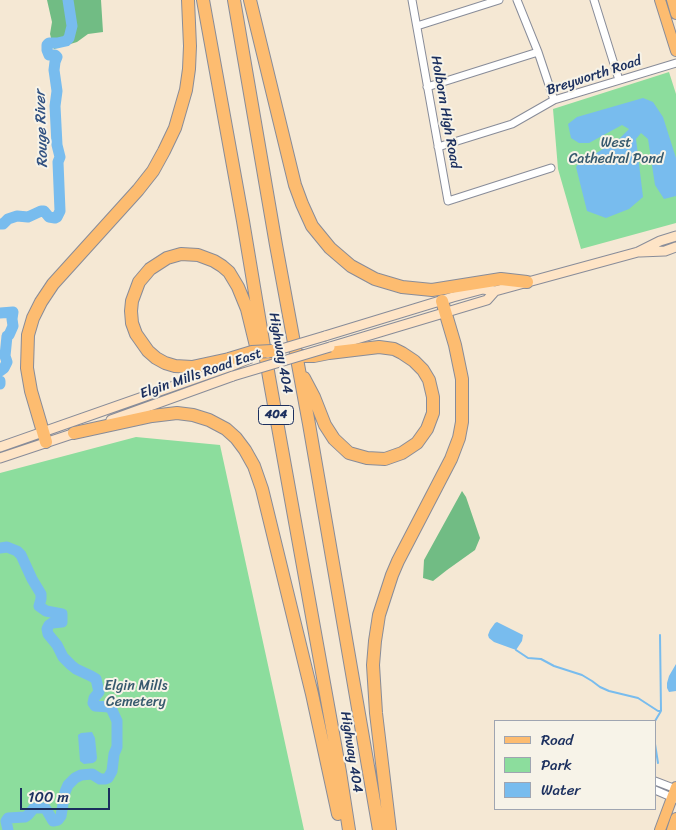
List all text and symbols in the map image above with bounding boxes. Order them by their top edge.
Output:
street label: Breyworth Road [544,53,644,99]
street label: Holborn High Road [427,54,463,170]
water label: Rouge River [32,90,52,168]
park label: West Cathedral Pond [569,135,663,168]
street label: Highway 404 [265,311,295,395]
street label: Elgin Mills Road East [138,345,264,403]
road number: 404 [258,406,294,424]
park label: Elgin Mills Cemetery [105,678,167,710]
street label: Highway 404 [336,710,366,794]
legend [493,720,656,810]
text: Road [541,727,573,753]
text: Park [541,752,572,778]
text: Water [541,777,581,803]
scale bar [22,778,112,810]
text: 100 m [28,784,69,810]

